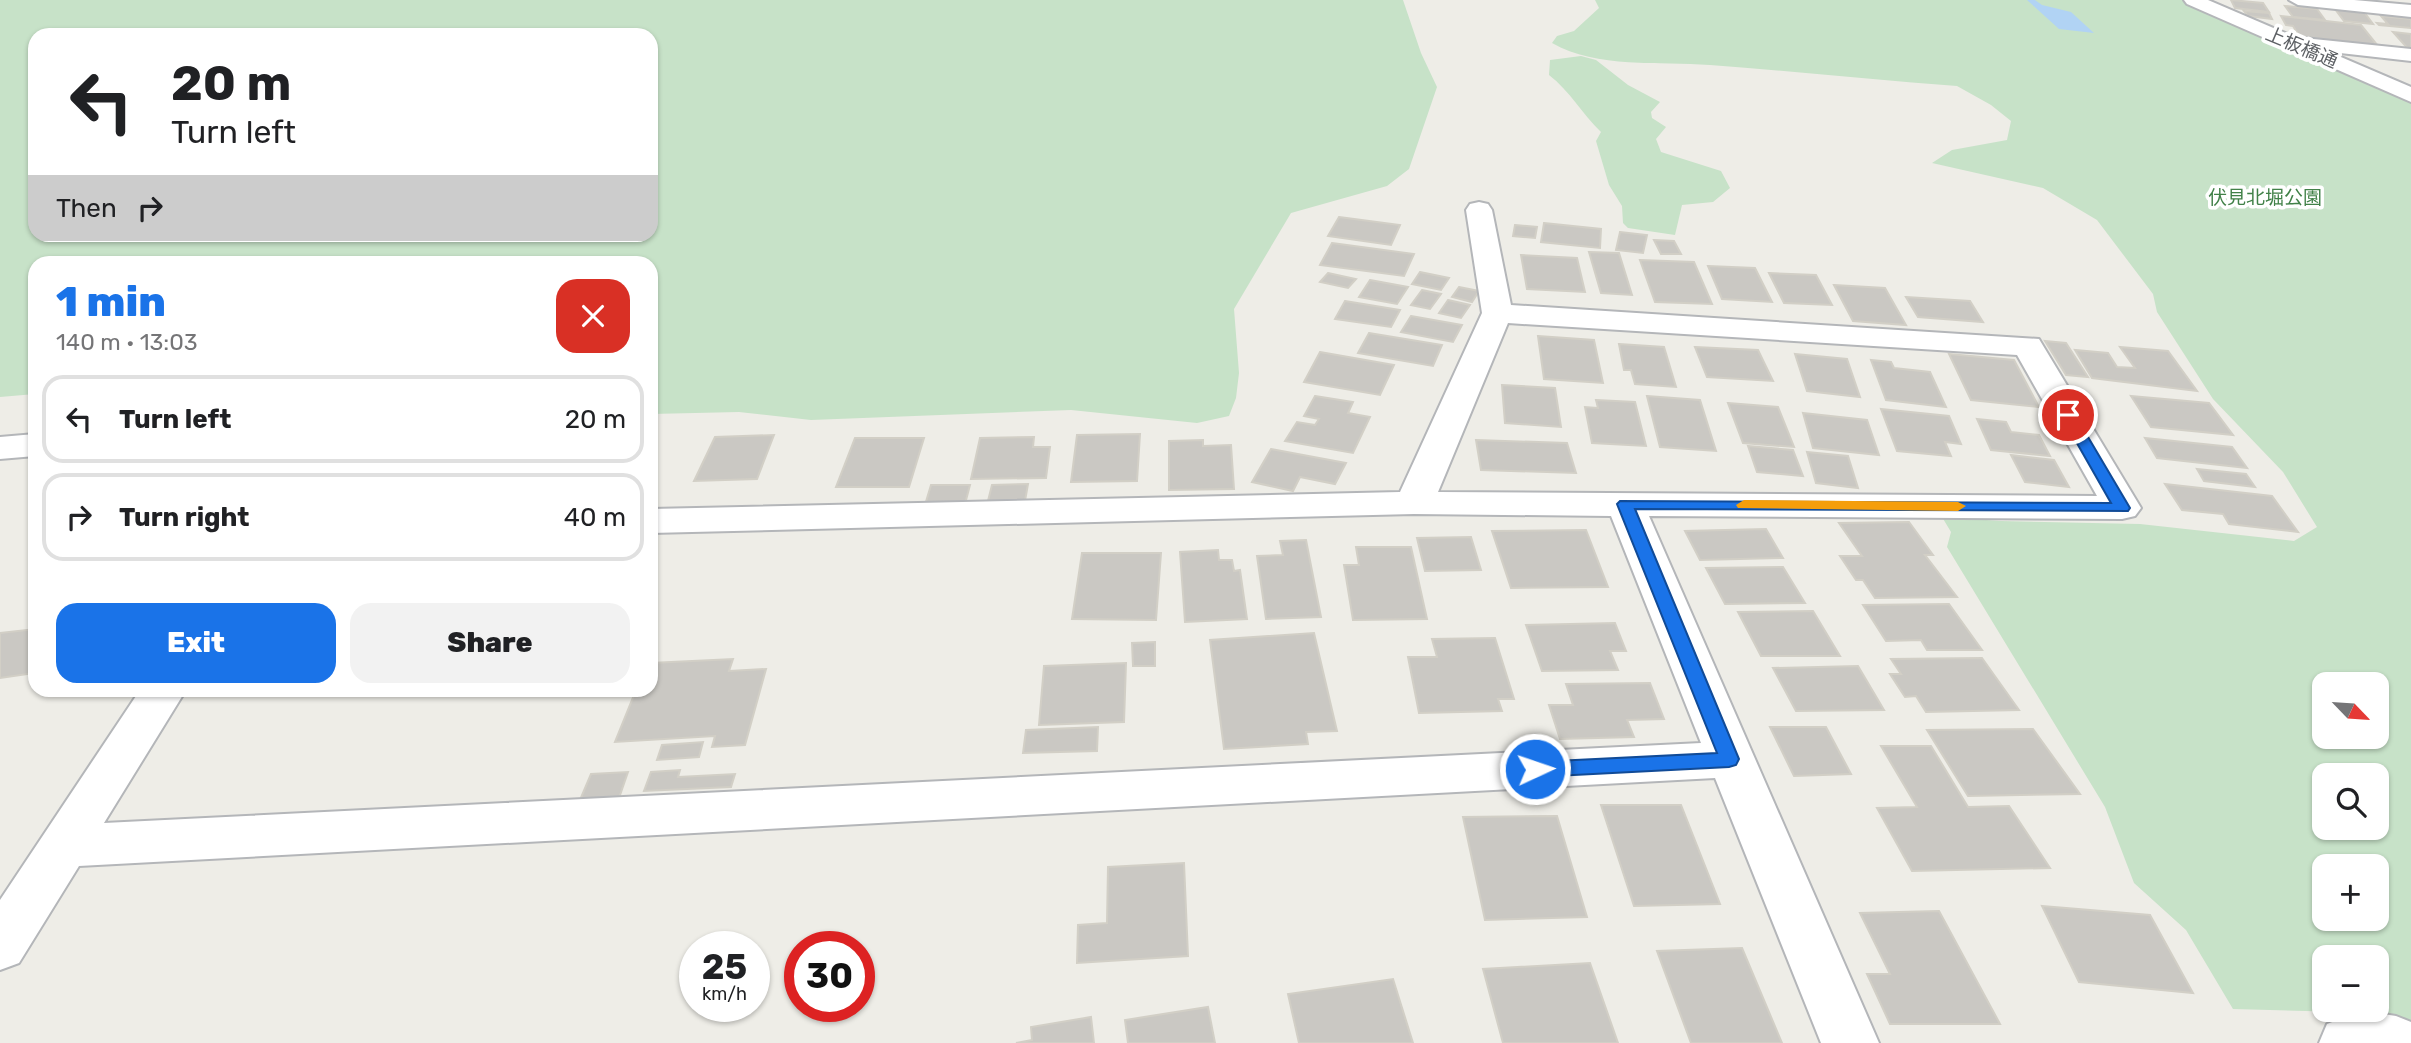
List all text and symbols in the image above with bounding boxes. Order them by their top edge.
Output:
street label: 上板橋通 [2262,22,2341,73]
text: 20 m [171,54,292,112]
icon: left [56,56,147,147]
text: Turn left [171,113,296,151]
park label: 伏見北堀公園 [2208,186,2322,209]
icon: right [131,189,169,227]
text: Then [56,193,117,224]
text: 1 min [56,277,166,327]
button: close [556,279,630,353]
text: 140 m · 13:03 [56,328,198,356]
pin [2038,385,2098,445]
icon: arrive [2049,396,2087,434]
icon: left [60,400,98,438]
text: Turn left [119,404,231,435]
text: 20 m [565,404,626,435]
icon: right [60,498,98,536]
text: Turn right [119,502,249,533]
text: 40 m [564,502,626,533]
button: Exit [56,603,336,683]
button: Share [350,603,630,683]
north arrow [2312,672,2389,749]
map controls [2312,672,2389,1022]
position arrow [1498,732,1572,806]
button: search [2312,763,2389,840]
button: + [2312,854,2389,931]
speed limit sign: 30 [784,931,875,1022]
button: − [2312,945,2389,1022]
text: 25 [702,946,747,988]
text: km/h [702,983,747,1005]

